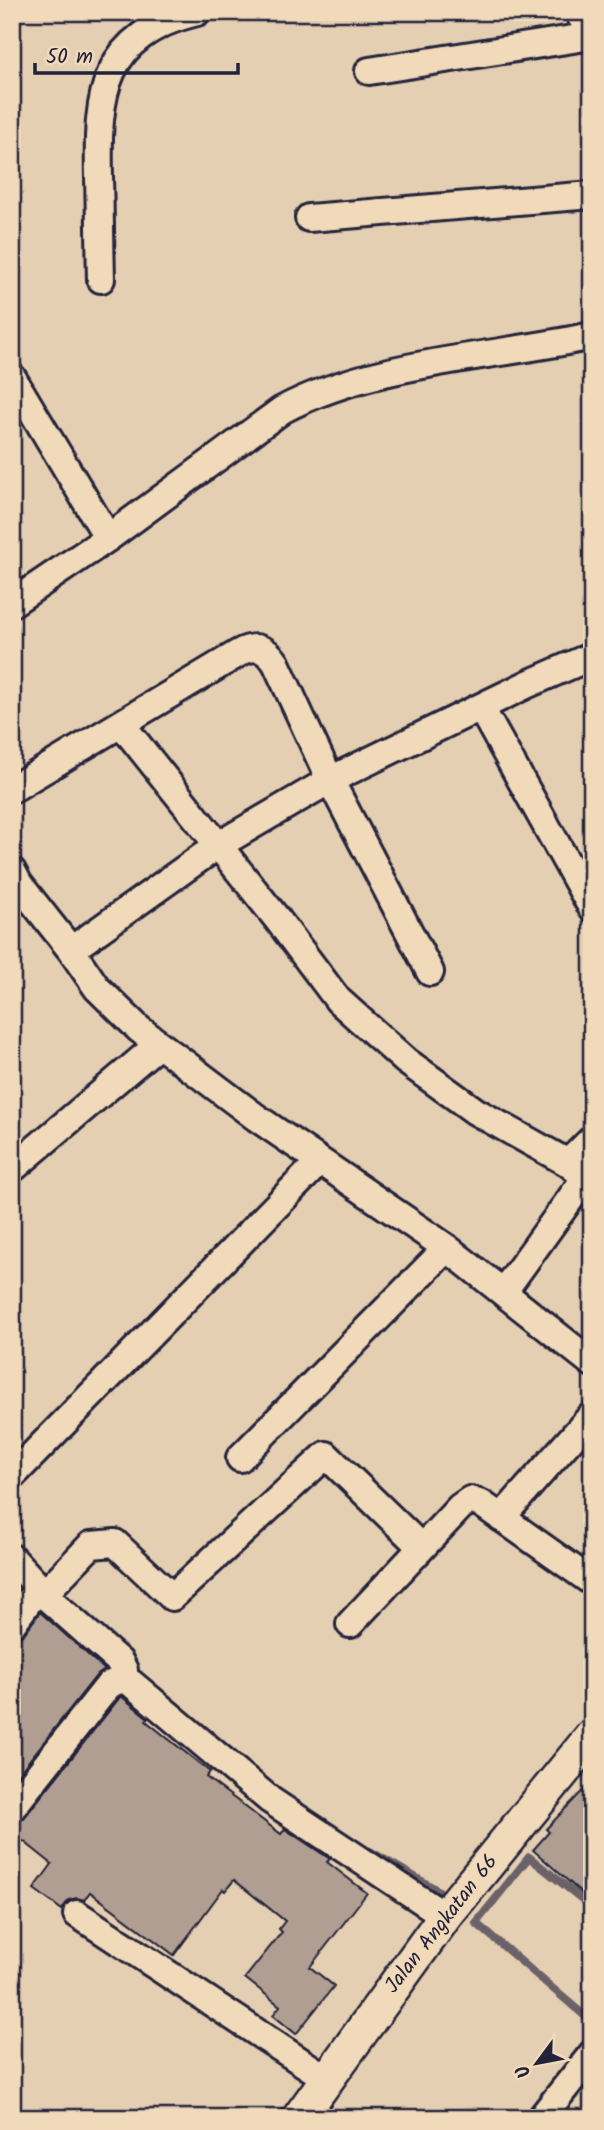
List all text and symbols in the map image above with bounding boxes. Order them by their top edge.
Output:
scale bar [35,32,238,76]
text: 50 m [46,41,93,74]
street label: Jalan Angkatan 66 [377,1847,507,2001]
north arrow [503,2028,572,2098]
text: U [508,2058,540,2084]

